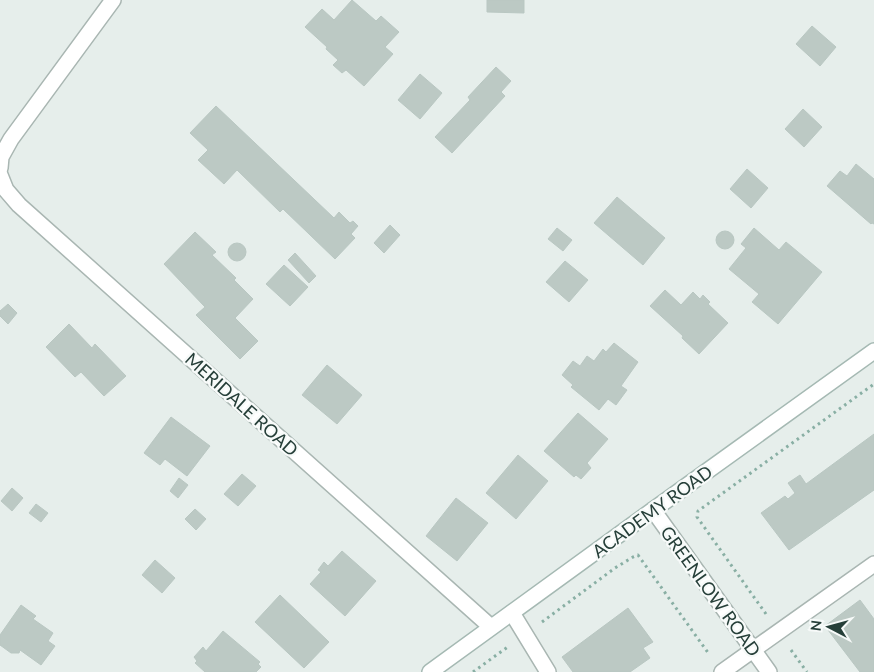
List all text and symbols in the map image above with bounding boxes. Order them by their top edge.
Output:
street label: MERIDALE ROAD [181,348,303,460]
street label: ACADEMY ROAD [588,460,716,562]
street label: GREENLOW ROAD [656,521,766,661]
north arrow [804,602,854,652]
text: N [807,619,825,632]

